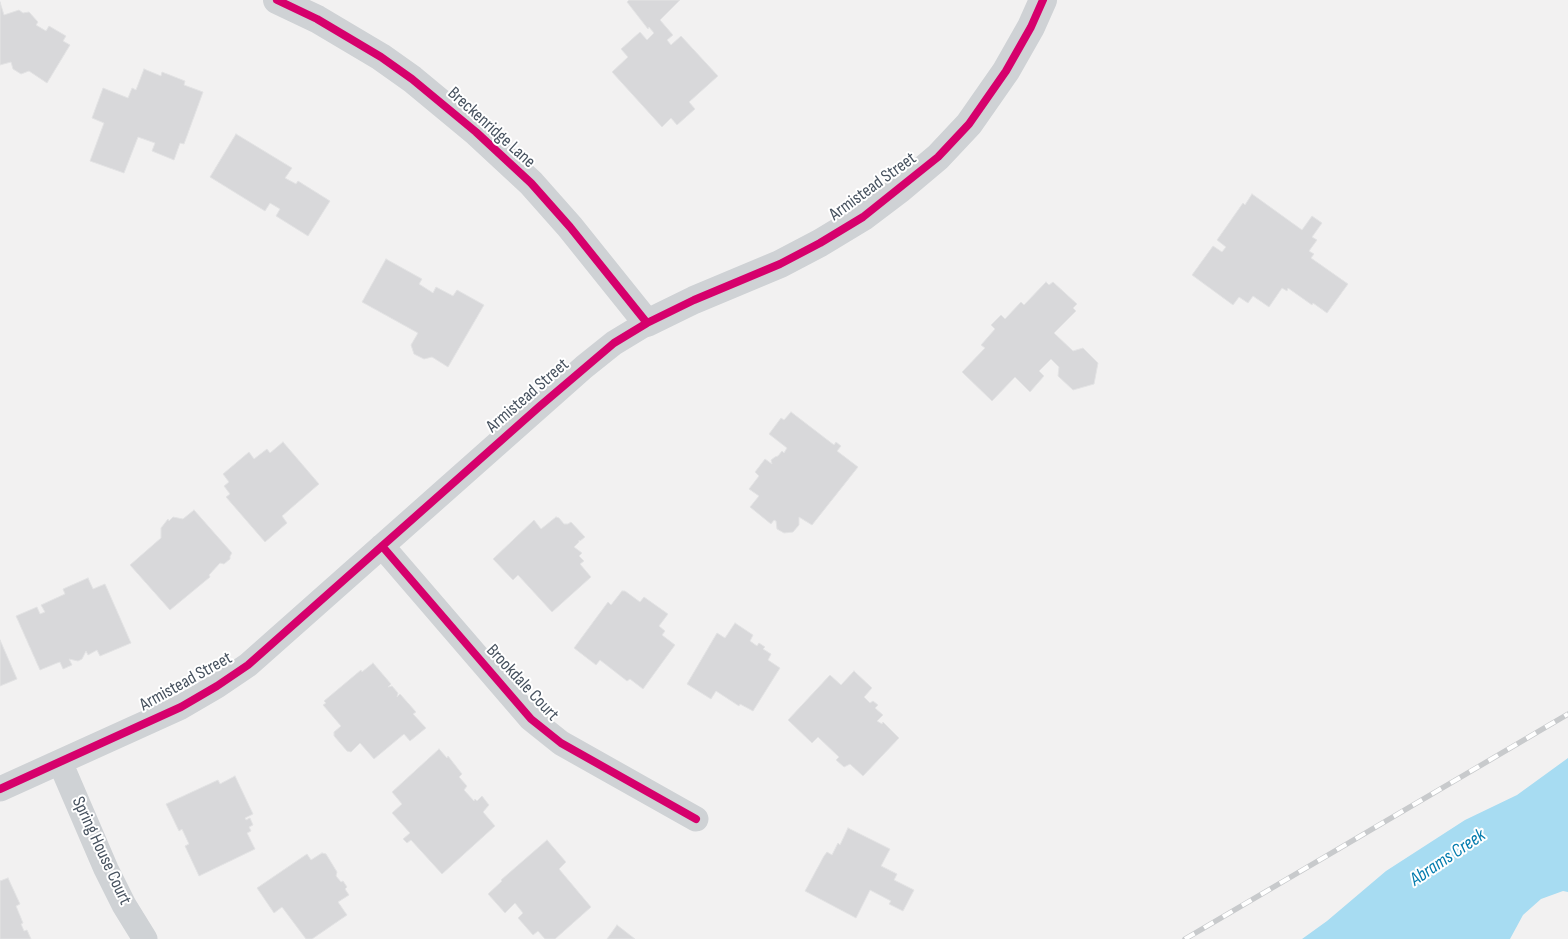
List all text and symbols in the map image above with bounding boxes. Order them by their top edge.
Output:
street label: Breckenridge Lane [443,83,539,173]
street label: Armistead Street [825,148,921,226]
street label: Armistead Street [482,354,574,438]
street label: Brookdale Court [481,640,563,726]
street label: Armistead Street [136,648,236,716]
street label: Spring House Court [67,794,135,908]
water label: Abrams Creek [1406,824,1490,892]

